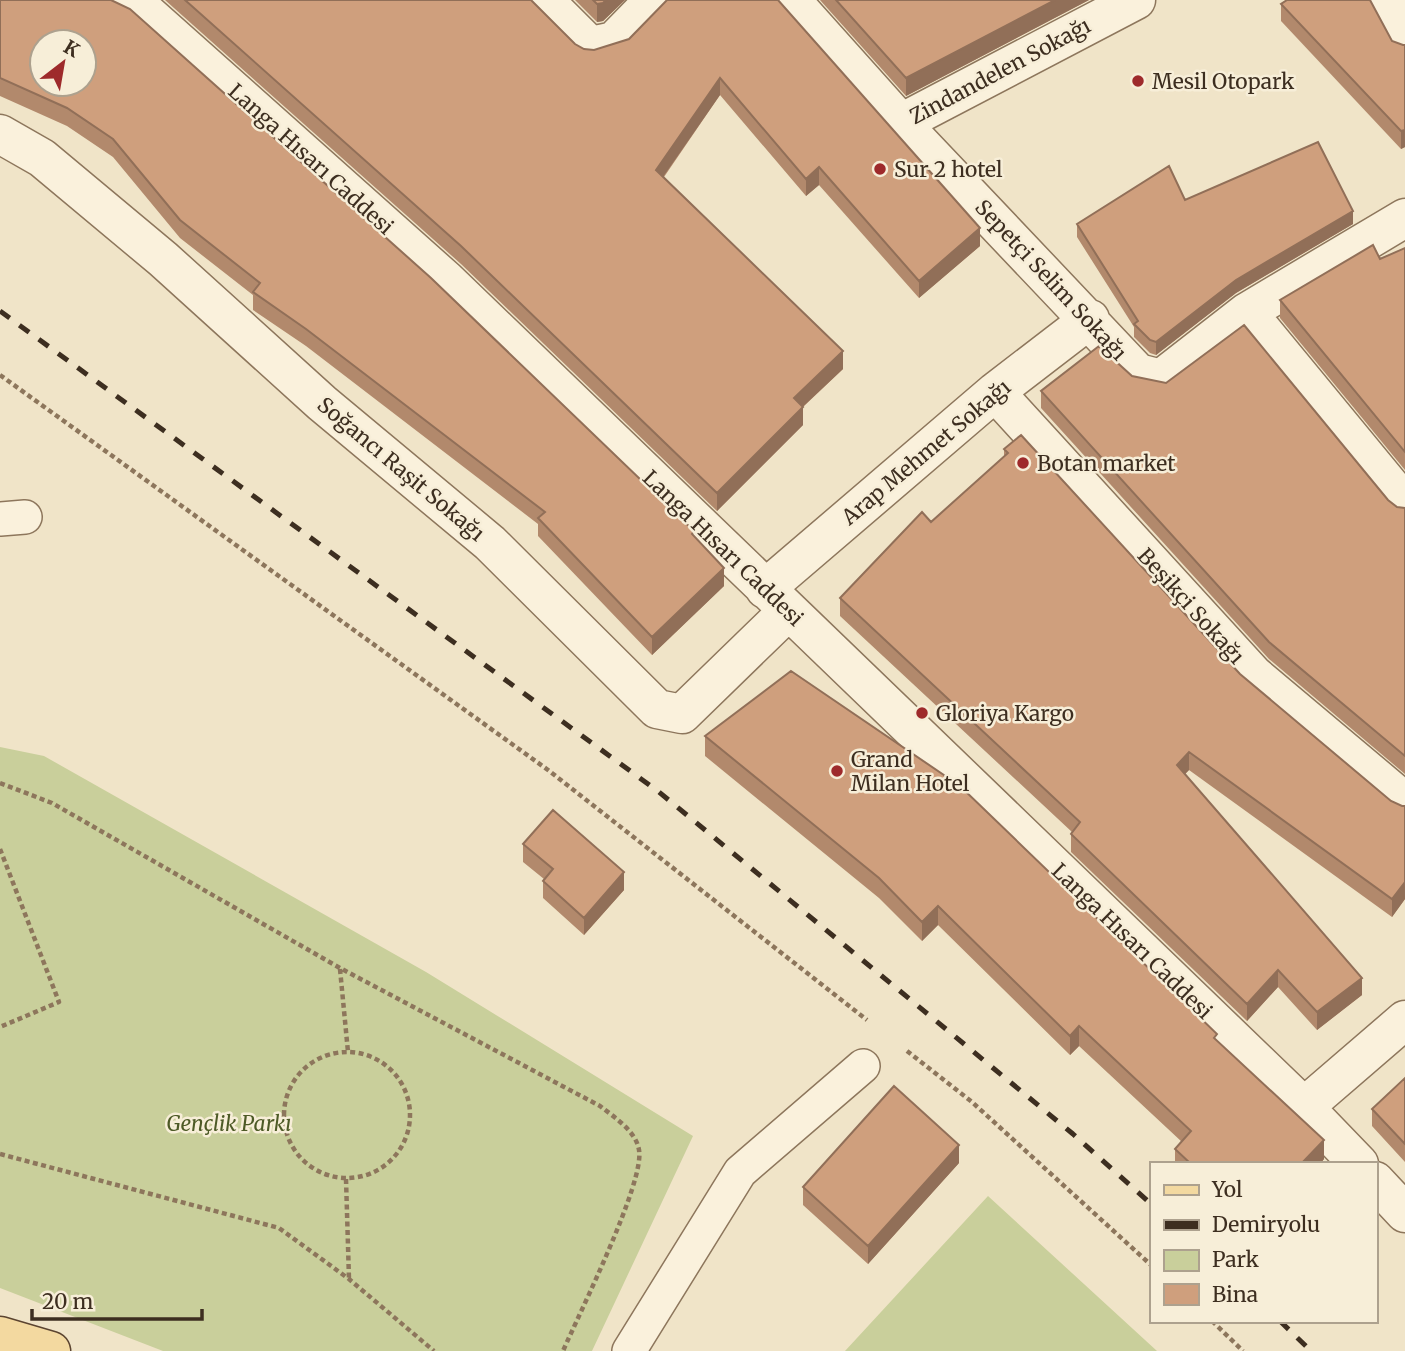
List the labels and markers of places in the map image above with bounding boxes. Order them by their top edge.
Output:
place label: Mesil Otopark [1152,68,1295,95]
marker: Mesil Otopark [1130,73,1146,89]
place label: Sur 2 hotel [894,156,1003,183]
marker: Sur 2 hotel [872,161,888,177]
place label: Botan market [1037,450,1175,477]
marker: Botan market [1015,455,1031,471]
place label: Gloriya Kargo [936,700,1074,727]
marker: Gloriya Kargo [914,705,930,721]
place label: Grand Milan Hotel [851,746,970,797]
marker: Grand Milan Hotel [829,763,845,779]

